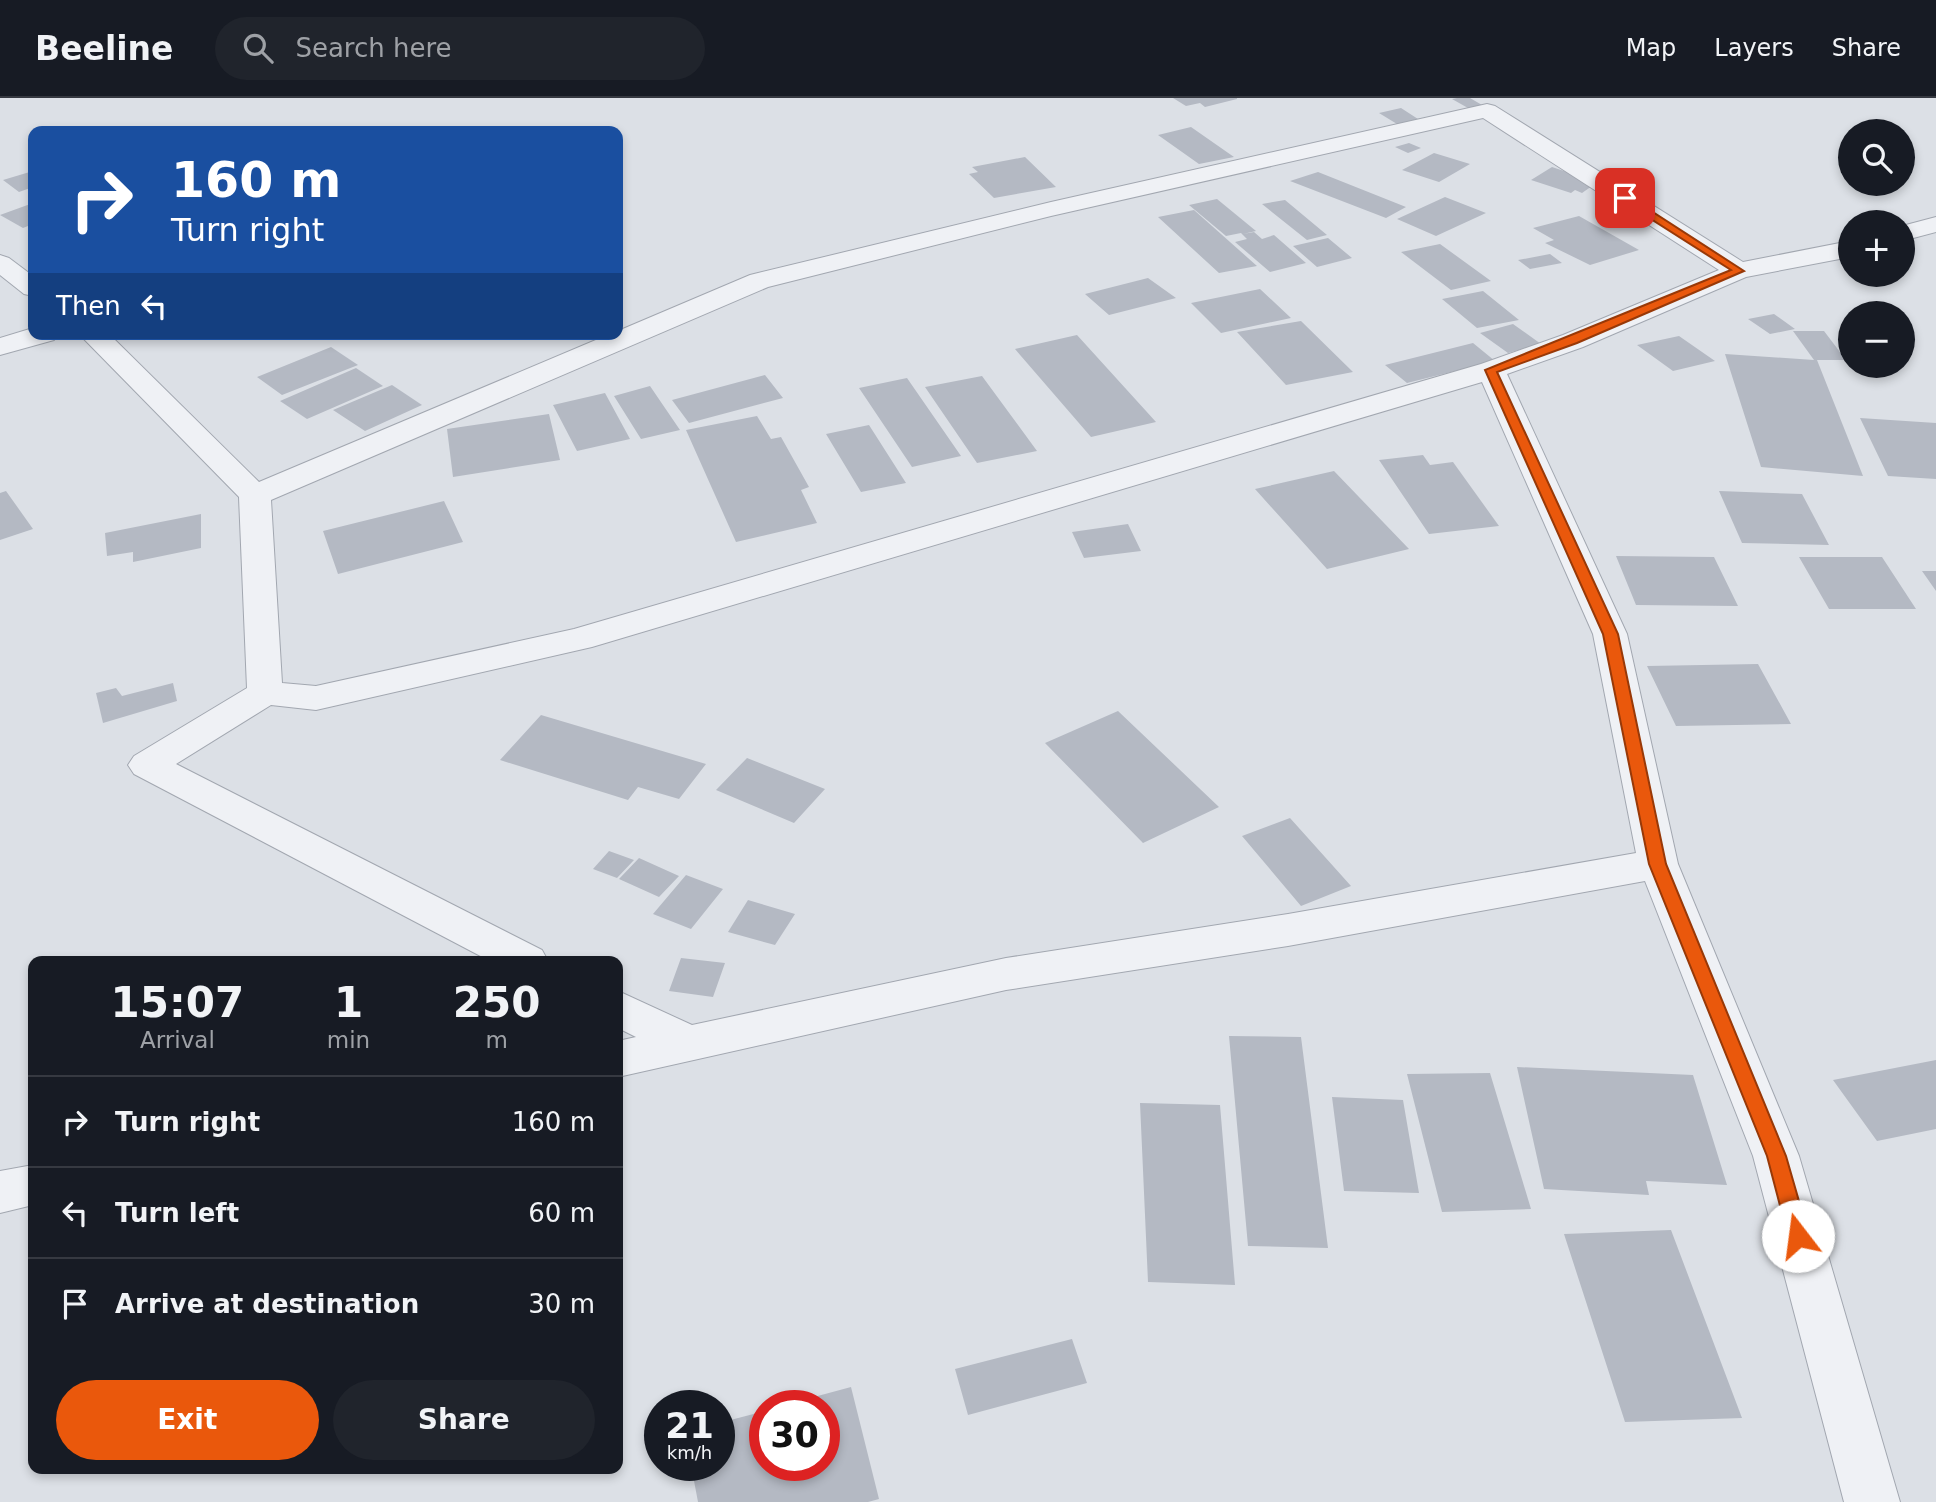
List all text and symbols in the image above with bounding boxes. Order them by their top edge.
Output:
search box [215,17,705,80]
text: Beeline [35,29,173,68]
icon: search [239,29,277,67]
text: Search here [295,33,452,63]
text: Map [1626,34,1676,62]
text: Layers [1714,34,1794,62]
text: Share [1832,34,1901,62]
map controls [1838,119,1915,378]
button: search [1838,119,1915,196]
text: 160 m [171,152,341,209]
icon: right [56,154,147,245]
pin [1595,168,1655,228]
icon: arrive [1606,179,1644,217]
button: + [1838,210,1915,287]
text: Turn right [171,211,324,249]
icon: left [135,287,173,325]
text: Then [56,291,121,321]
button: − [1838,301,1915,378]
text: 15:07 [111,978,244,1027]
text: 1 [334,978,363,1027]
text: 250 [453,978,540,1027]
text: Arrival [140,1027,215,1053]
text: min [327,1027,370,1053]
text: m [485,1027,508,1053]
icon: right [56,1103,94,1141]
text: Turn right [115,1107,260,1137]
text: 160 m [512,1107,595,1137]
icon: left [56,1194,94,1232]
text: Turn left [115,1198,239,1228]
text: 60 m [528,1198,595,1228]
position arrow [1761,1199,1835,1273]
icon: arrive [56,1285,94,1323]
text: Arrive at destination [115,1289,419,1319]
text: 30 m [528,1289,595,1319]
button: Exit [56,1380,319,1460]
button: Share [333,1380,595,1460]
speed limit sign: 30 [749,1390,840,1481]
text: 21 [665,1406,714,1446]
text: km/h [667,1442,712,1463]

